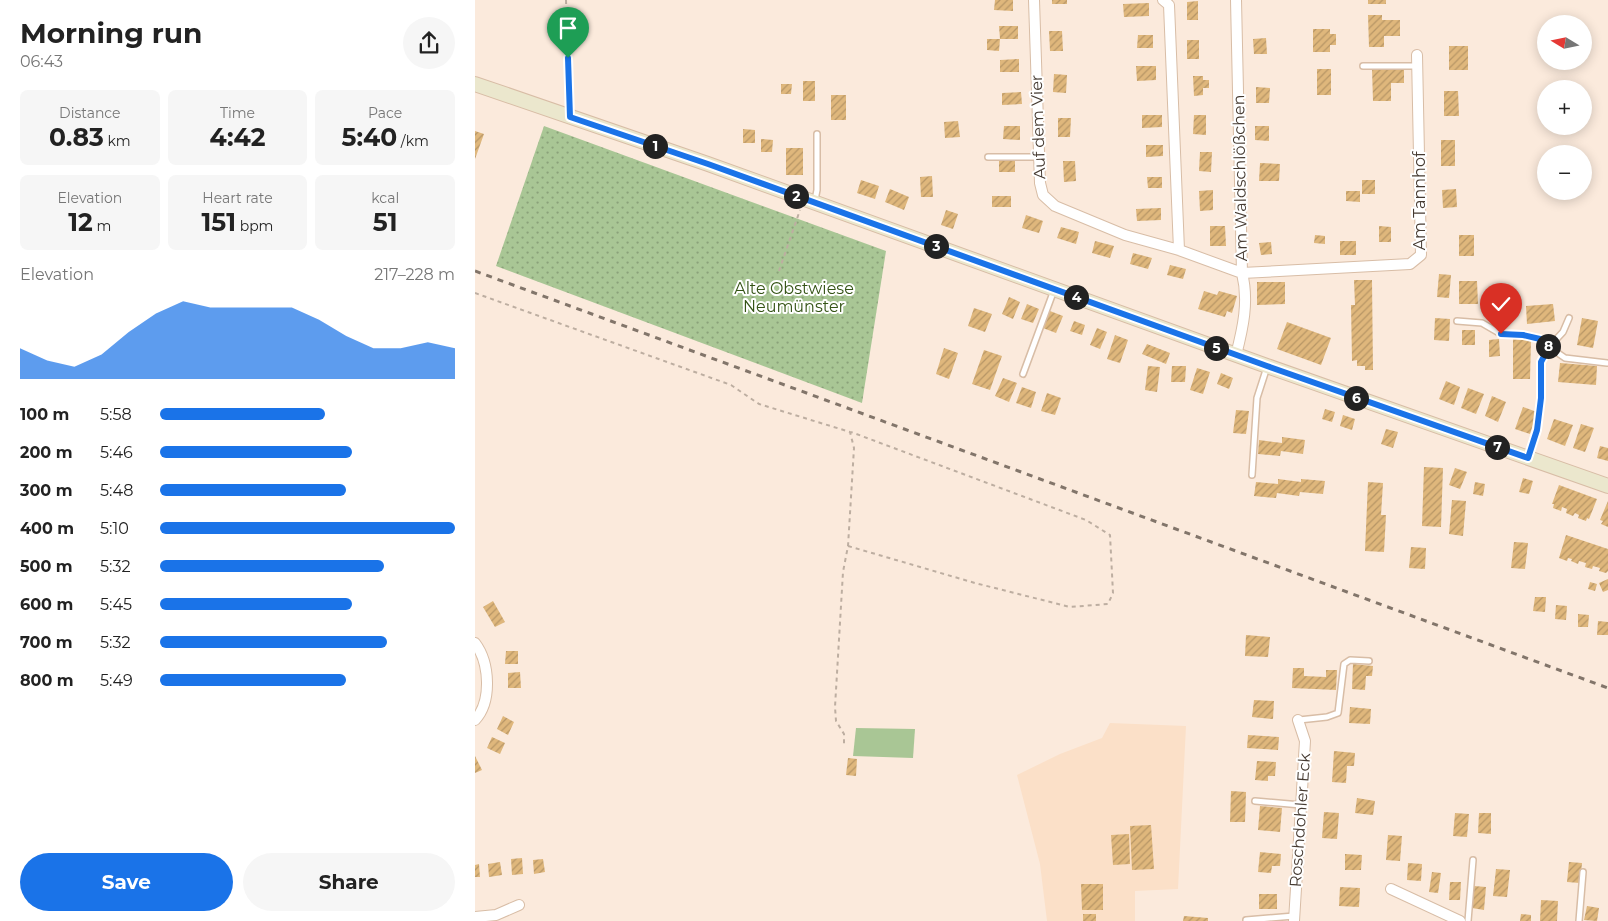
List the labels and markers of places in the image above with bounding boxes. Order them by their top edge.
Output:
pin [547,7,589,58]
pin: 1 [643,134,667,158]
pin: 2 [783,184,809,208]
pin: 3 [923,234,949,258]
pin [1480,283,1522,334]
pin: 4 [1063,284,1089,310]
pin: 8 [1535,334,1561,358]
pin: 5 [1203,336,1229,360]
pin: 6 [1343,386,1369,410]
pin: 7 [1485,434,1509,460]

